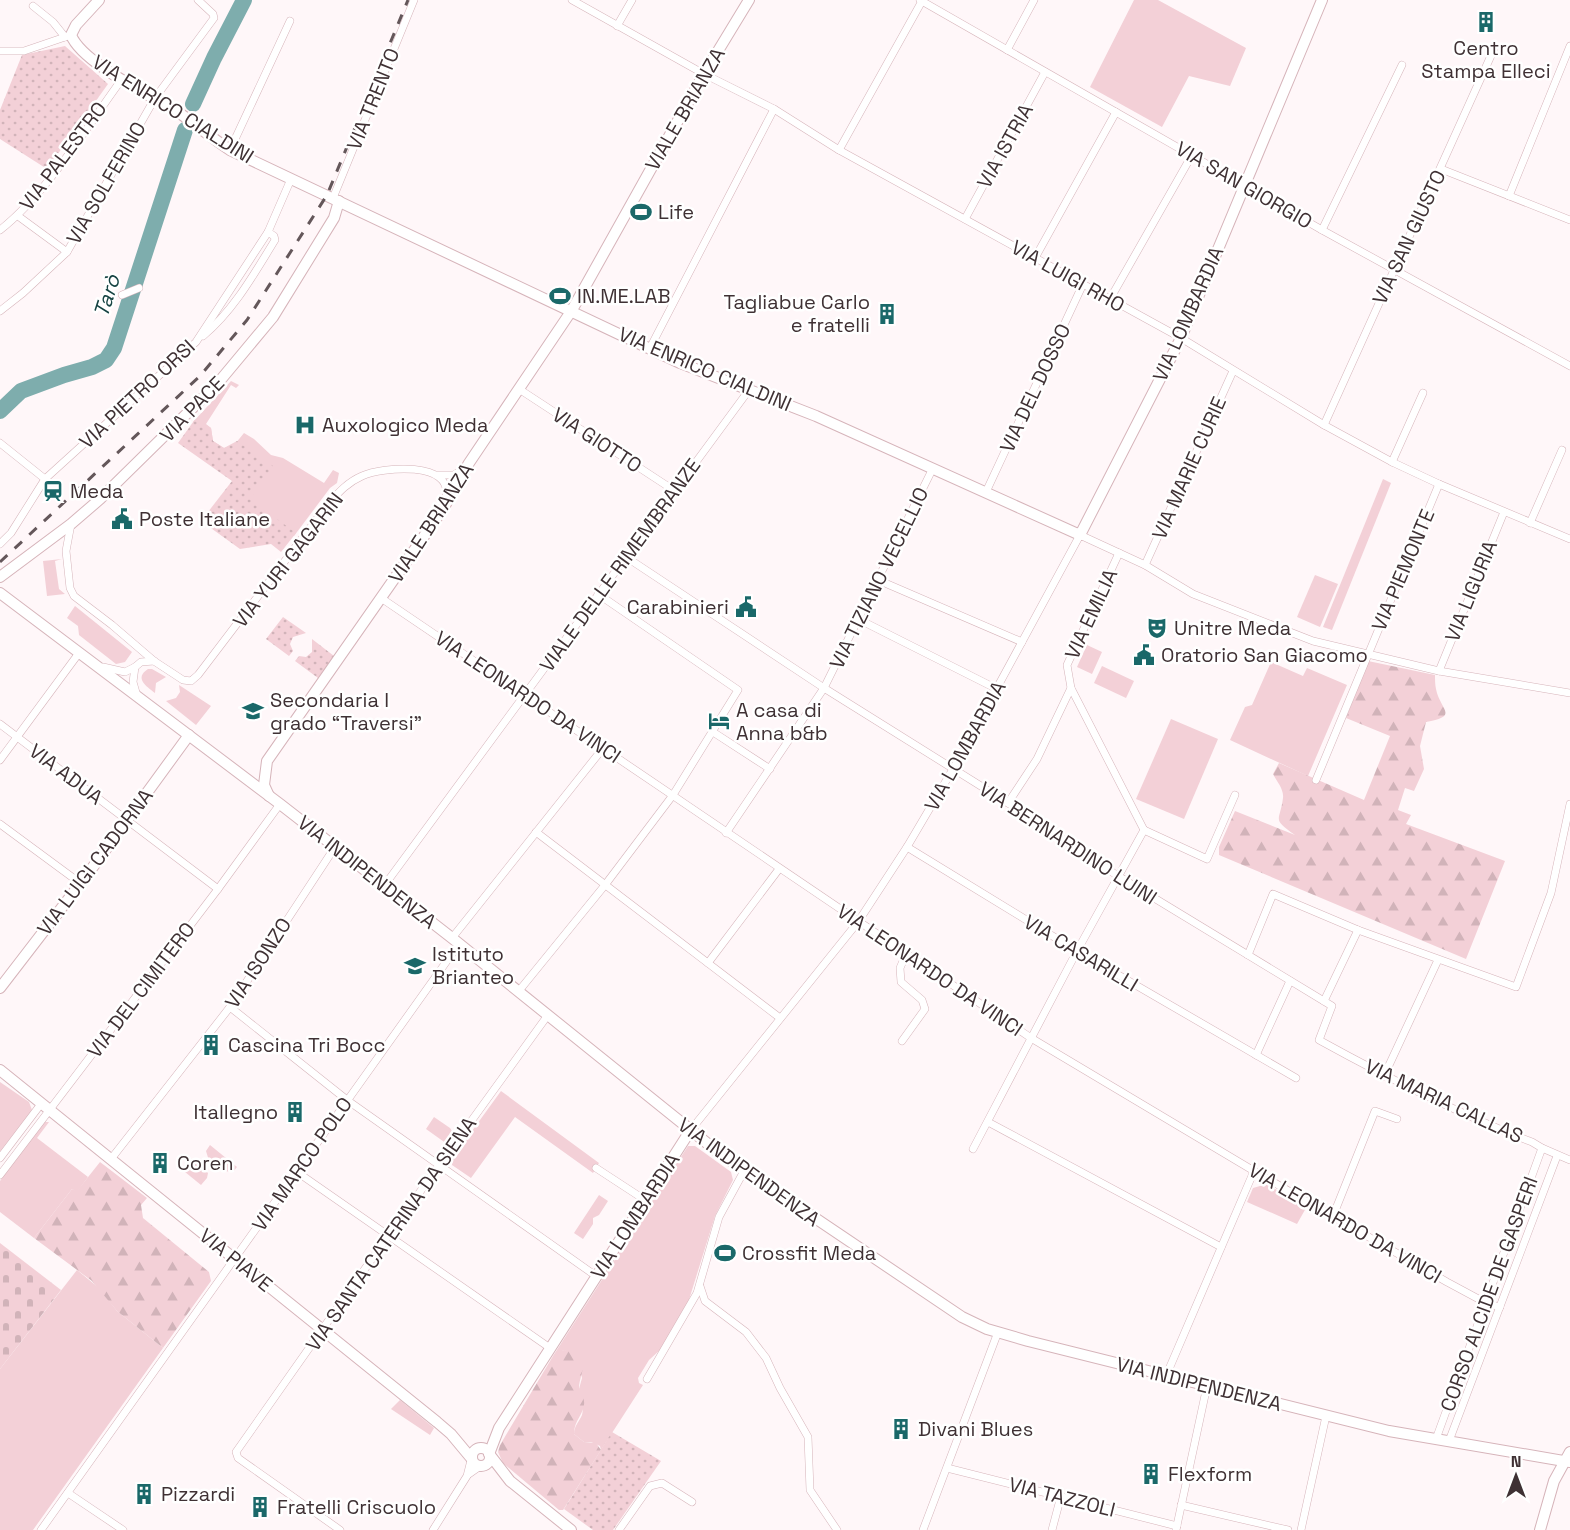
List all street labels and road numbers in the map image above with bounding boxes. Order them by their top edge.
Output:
street label: VIALE BRIANZA [639,42,731,175]
street label: VIA TRENTO [341,44,405,154]
street label: VIA ENRICO CIALDINI [87,49,259,169]
street label: VIA PALESTRO [14,96,112,216]
street label: VIA ISTRIA [971,99,1039,193]
street label: VIA SOLFERINO [60,117,152,249]
street label: VIA SAN GIORGIO [1171,135,1317,235]
street label: VIA SAN GIUSTO [1366,166,1452,308]
street label: VIA LUIGI RHO [1007,234,1129,318]
street label: VIA LOMBARDIA [1147,242,1230,386]
street label: VIA DEL DOSSO [994,319,1076,457]
street label: VIA ENRICO CIALDINI [614,321,796,417]
street label: VIA PIETRO ORSI [74,334,200,454]
street label: VIA PACE [154,370,230,448]
street label: VIA MARIE CURIE [1146,393,1232,543]
street label: VIA GIOTTO [547,401,647,479]
street label: VIALE DELLE RIMEMBRANZE [534,453,706,677]
street label: VIALE BRIANZA [383,458,480,588]
street label: VIA TIZIANO VECELLIO [824,483,934,673]
street label: VIA YURI GAGARIN [227,487,349,633]
street label: VIA PIEMONTE [1366,505,1440,635]
street label: VIA LIGURIA [1439,536,1503,646]
street label: VIA EMILIA [1059,564,1123,663]
street label: VIA LEONARDO DA VINCI [430,625,626,769]
street label: VIA LOMBARDIA [918,676,1012,816]
street label: VIA ADUA [24,738,108,810]
street label: VIA BERNARDINO LUINI [974,776,1162,910]
street label: VIA LUIGI CADORNA [31,783,159,941]
street label: VIA INDIPENDENZA [292,810,442,935]
street label: VIA LEONARDO DA VINCI [832,898,1028,1042]
street label: VIA CASARILLI [1019,909,1143,997]
street label: VIA ISONZO [219,913,297,1013]
street label: VIA DEL CIMITERO [81,917,201,1063]
street label: VIA MARIA CALLAS [1361,1053,1527,1149]
street label: VIA MARCO POLO [246,1092,358,1236]
street label: VIA SANTA CATERINA DA SIENA [300,1111,482,1356]
street label: VIA INDIPENDENZA [673,1112,826,1233]
street label: VIA LOMBARDIA [585,1148,686,1284]
street label: VIA LEONARDO DA VINCI [1244,1157,1446,1289]
street label: CORSO ALCIDE DE GASPERI [1434,1173,1544,1415]
street label: VIA PIAVE [194,1223,278,1297]
street label: VIA INDIPENDENZA [1114,1351,1285,1417]
street label: VIA TAZZOLI [1006,1471,1118,1523]

